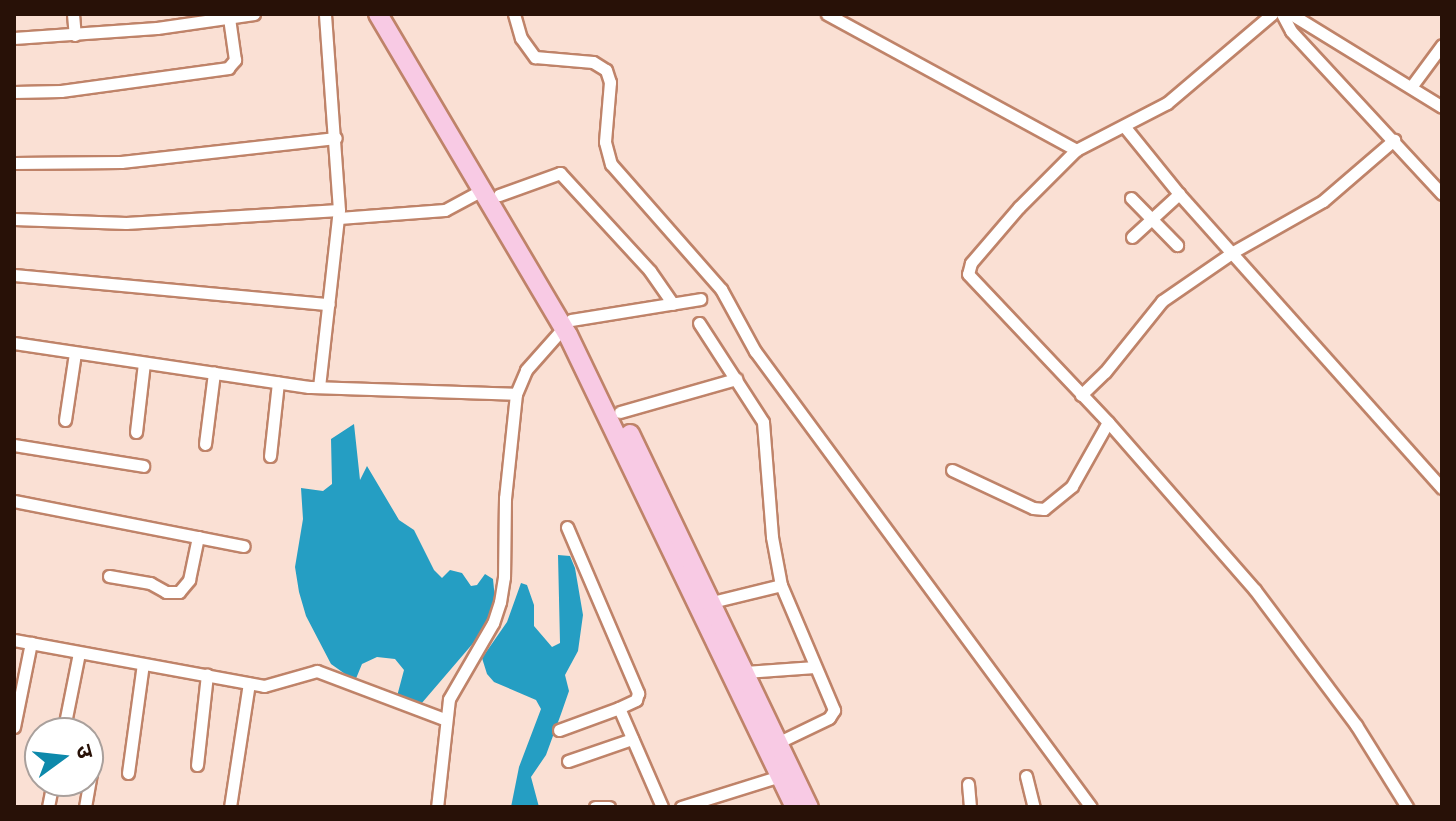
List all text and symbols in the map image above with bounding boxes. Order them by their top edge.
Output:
north arrow [24,717,104,797]
text: उ [70,741,101,761]

